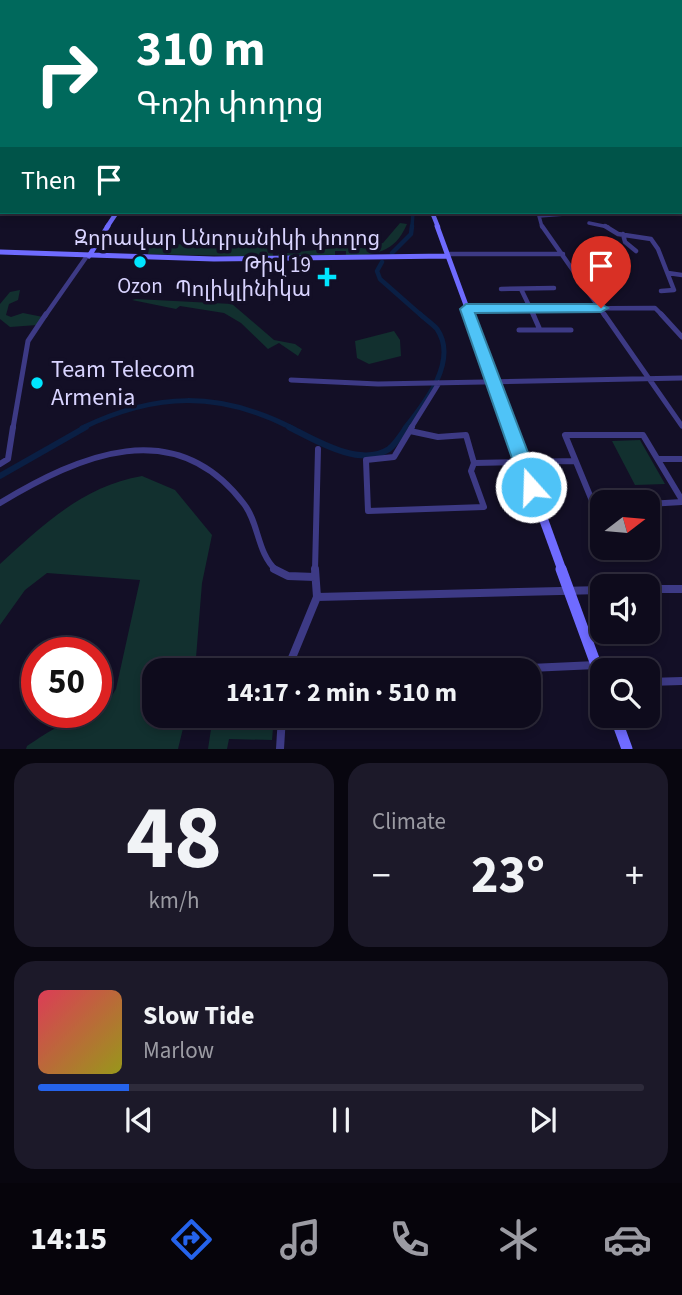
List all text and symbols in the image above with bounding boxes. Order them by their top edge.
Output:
text: 310 m [136,15,265,85]
icon: right [21,28,112,119]
text: Գոշի փողոց [136,81,324,127]
icon: arrive [90,161,128,199]
text: Then [21,162,76,199]
street label: Զորավար Անդրանիկի փողոց [74,223,380,253]
pin [571,236,631,308]
icon: arrive [582,247,620,285]
place label: Թիվ 19 Պոլիկլինիկա [175,250,311,304]
marker: Ozon [132,254,148,270]
marker: Թիվ 19 Պոլիկլինիկա [317,267,337,287]
place label: Ozon [117,271,163,301]
place label: Team Telecom Armenia [51,352,195,415]
marker: Team Telecom Armenia [29,375,45,391]
position arrow [494,450,568,524]
north arrow [590,490,660,560]
map controls [590,490,660,728]
button: sound [590,574,660,644]
speed limit sign: 50 [21,637,112,728]
button: search [590,658,660,728]
text: 14:17 · 2 min · 510 m [226,674,457,711]
text: 48 [126,774,222,903]
text: Climate [372,805,446,838]
text: 23° [471,839,545,913]
text: − [372,849,391,903]
text: + [625,849,644,903]
text: km/h [148,884,200,917]
text: Slow Tide [143,997,254,1034]
text: Marlow [143,1034,214,1067]
icon: previous [120,1101,158,1139]
icon: pause [322,1101,360,1139]
icon: next [524,1101,562,1139]
icon: directions [167,1215,216,1264]
icon: music [276,1215,325,1264]
icon: phone [385,1215,434,1264]
icon: climate [494,1215,543,1264]
icon: car [603,1215,652,1264]
text: 14:15 [30,1216,107,1262]

